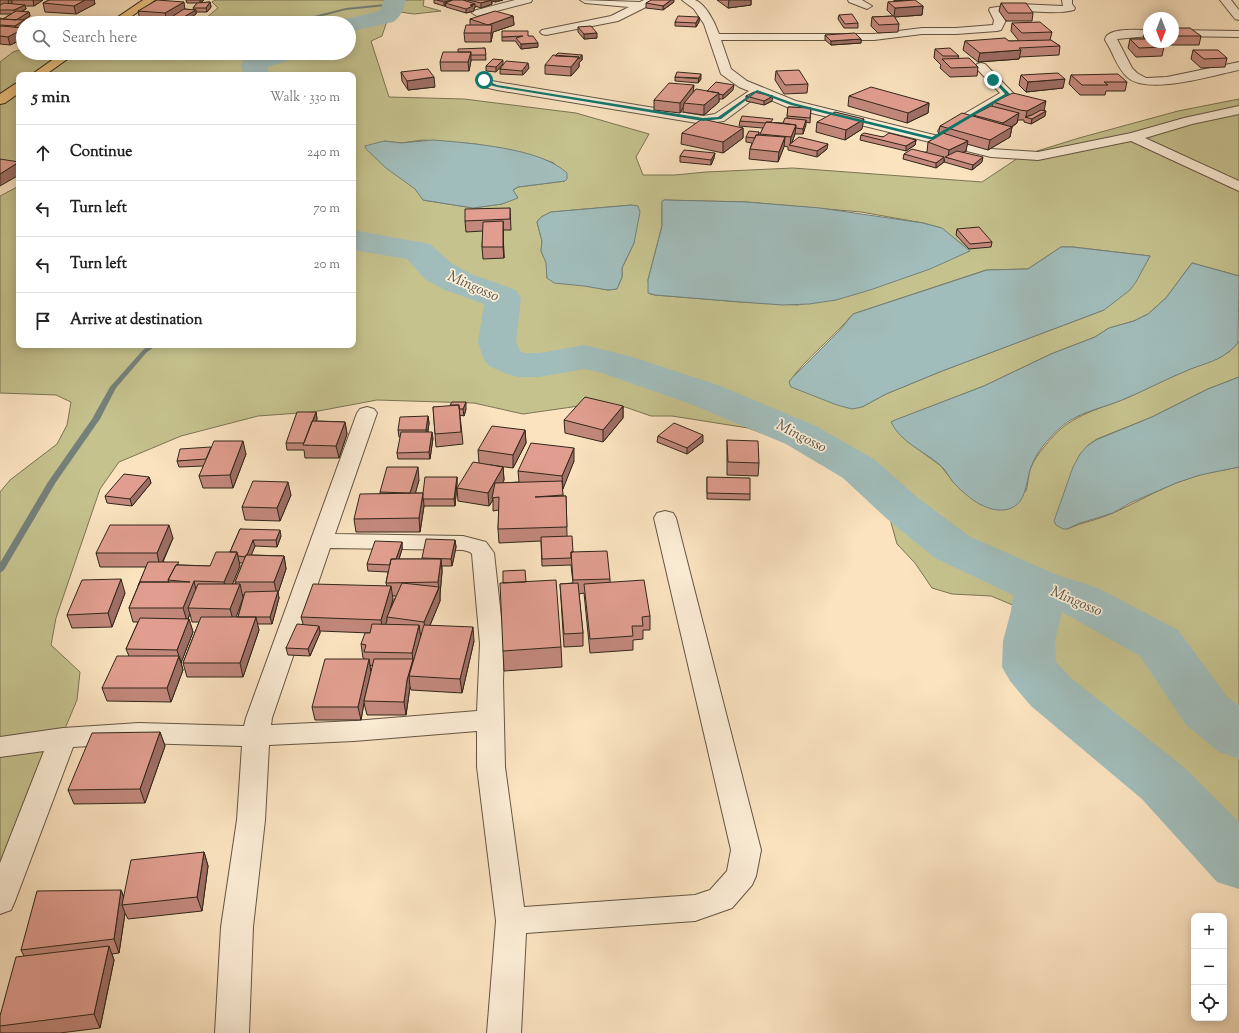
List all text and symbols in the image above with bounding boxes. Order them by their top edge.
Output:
north arrow [1143,12,1179,48]
search box [16,16,356,60]
icon: search [30,27,52,49]
text: Search here [62,28,137,49]
route start [475,71,493,89]
route end [984,71,1002,89]
text: 5 min [32,86,70,110]
text: Walk · 330 m [270,89,340,107]
icon: ahead [32,142,54,164]
text: Continue [70,142,132,163]
text: 240 m [307,144,340,162]
icon: left [32,198,54,220]
text: Turn left [70,198,127,219]
text: 70 m [313,200,340,218]
icon: left [32,254,54,276]
text: Turn left [70,254,127,275]
text: 20 m [314,256,340,274]
water label: Mingosso [444,266,502,308]
icon: arrive [32,310,54,332]
text: Arrive at destination [70,310,203,331]
water label: Mingosso [772,415,830,459]
water label: Mingosso [1047,582,1105,622]
map controls [1191,913,1227,1021]
button: + [1191,913,1227,949]
button: − [1191,949,1227,985]
button: locate [1191,985,1227,1021]

